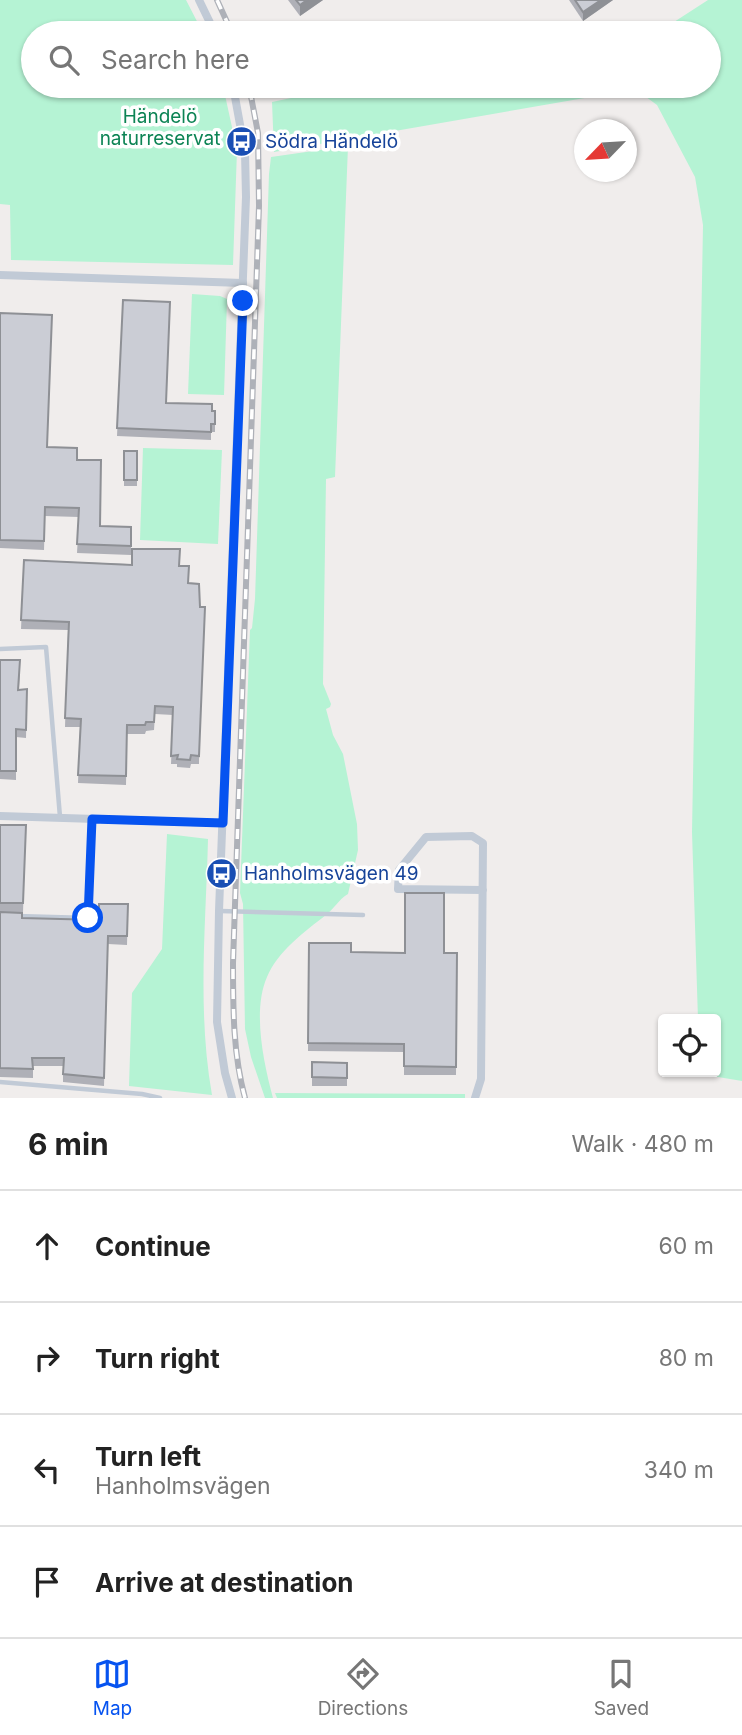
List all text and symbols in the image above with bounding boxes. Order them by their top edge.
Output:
search box [21,21,721,98]
icon: search [45,41,83,79]
text: Search here [101,44,250,75]
park label: Händelö naturreservat [100,105,220,150]
north arrow [574,119,637,182]
bus stop icon: Södra Händelö [225,124,259,158]
place label: Södra Händelö [265,130,398,153]
route end [227,285,258,316]
bus stop icon: Hanholmsvägen 49 [204,856,238,890]
place label: Hanholmsvägen 49 [244,862,419,885]
route start [72,902,103,933]
map controls [658,1014,721,1077]
button: locate [658,1014,721,1077]
text: 6 min [28,1126,109,1162]
text: Walk · 480 m [572,1130,714,1158]
icon: ahead [28,1227,66,1265]
text: Continue [95,1231,211,1262]
text: 60 m [659,1232,714,1260]
icon: right [28,1339,66,1377]
text: Turn right [95,1343,220,1374]
text: 80 m [659,1344,714,1372]
text: Turn left [95,1441,201,1472]
icon: left [28,1451,66,1489]
text: 340 m [644,1456,714,1484]
text: Hanholmsvägen [95,1472,271,1500]
icon: arrive [28,1563,66,1601]
text: Arrive at destination [95,1567,354,1598]
tab: Map [93,1655,132,1720]
tab: Directions [318,1655,408,1720]
tab: Saved [594,1655,649,1720]

